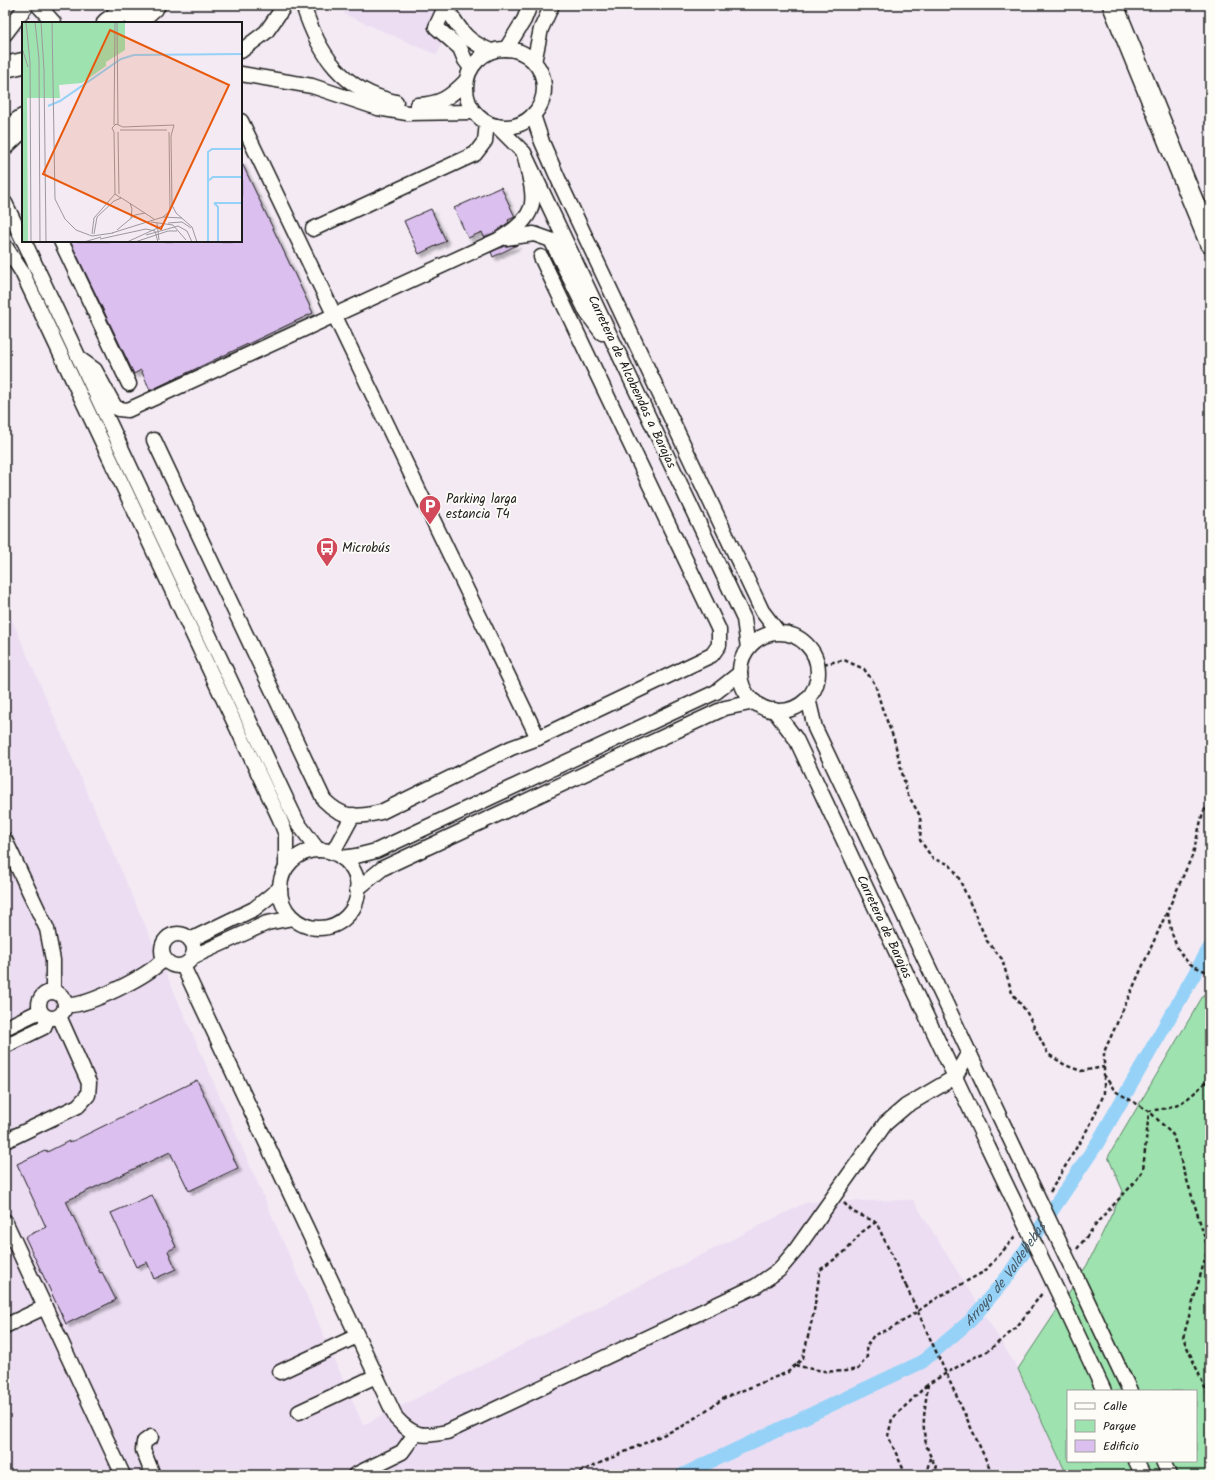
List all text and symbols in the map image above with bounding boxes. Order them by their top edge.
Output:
inset map [22,22,242,242]
street label: Carretera de Alcobendas a Barajas [582,292,682,472]
place label: Parking larga estancia T4 [446,489,517,525]
parking icon: Parking larga estancia T4 [417,493,443,526]
bus stop icon: Microbús [314,535,340,568]
place label: Microbús [342,538,390,559]
street label: Carretera de Barajas [851,872,918,983]
water label: Arroyo de Valdebebas [960,1216,1053,1332]
legend [1067,1390,1197,1462]
text: Calle [1103,1397,1128,1416]
text: Parque [1103,1417,1137,1436]
text: Edificio [1103,1437,1139,1456]

